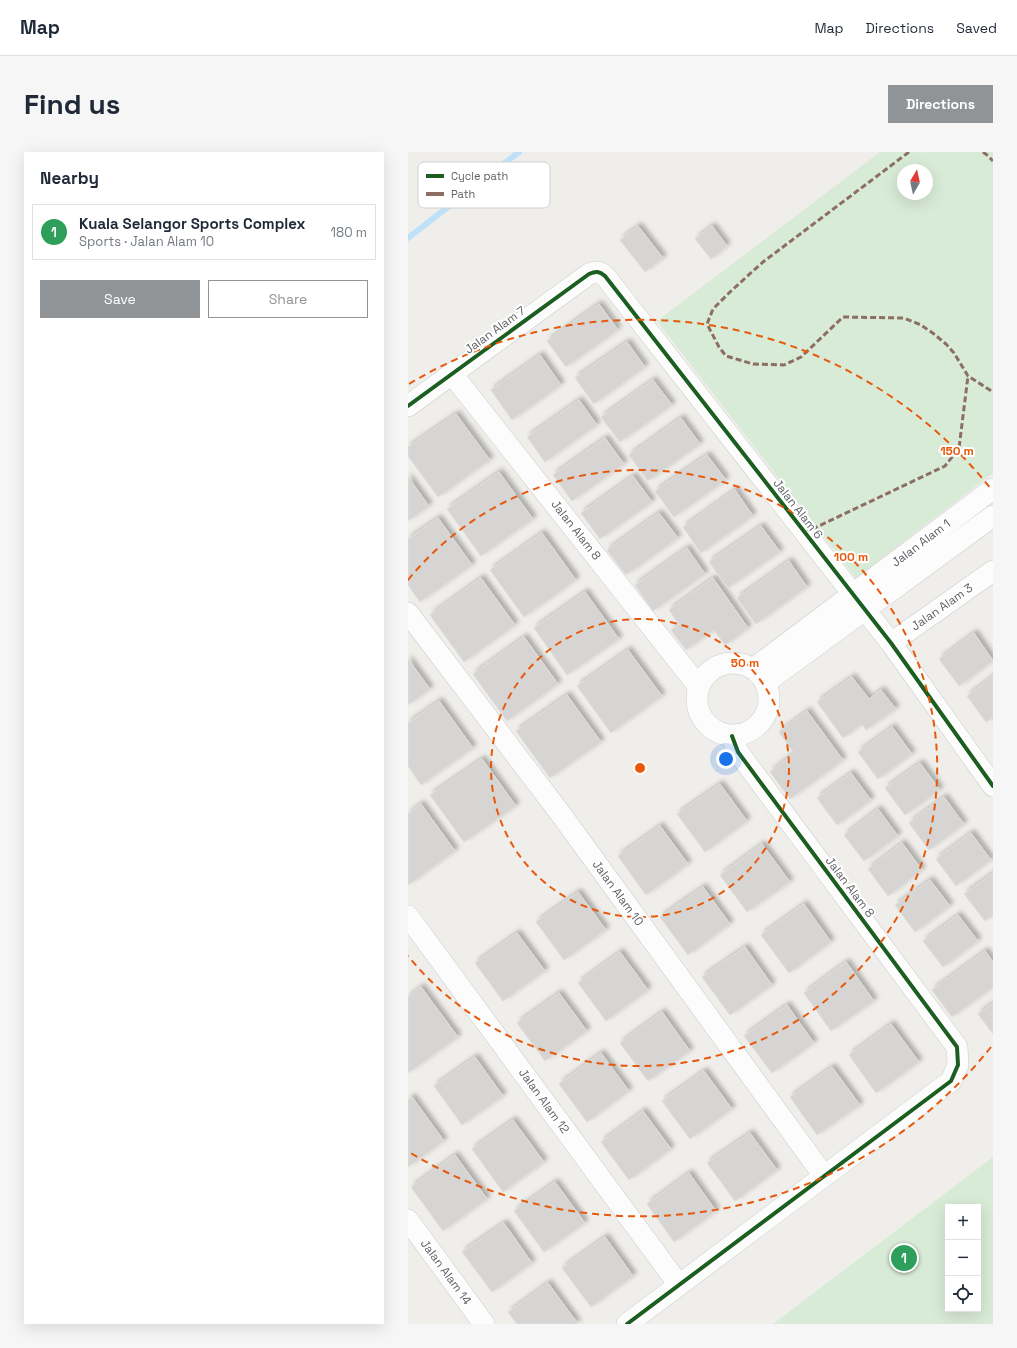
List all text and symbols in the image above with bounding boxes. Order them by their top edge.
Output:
text: Map [20,15,60,40]
text: Map [814,19,844,37]
text: Directions [866,19,934,37]
text: Saved [956,19,997,37]
button: Directions [888,85,993,123]
text: Find us [24,86,121,122]
legend [418,162,550,208]
north arrow [897,164,933,200]
text: Nearby [40,167,99,189]
text: Cycle path [451,169,508,183]
text: Path [451,187,475,201]
text: Kuala Selangor Sports Complex [79,214,305,233]
text: 1 [51,224,57,241]
text: 180 m [331,224,367,241]
text: Sports · Jalan Alam 10 [79,233,214,250]
button: Save [40,280,200,318]
button: Share [208,280,368,318]
street label: Jalan Alam 7 [461,302,529,357]
text: 150 m [940,443,974,459]
street label: Jalan Alam 6 [770,476,826,542]
street label: Jalan Alam 8 [547,497,605,563]
street label: Jalan Alam 1 [888,516,954,570]
text: 100 m [834,549,868,565]
street label: Jalan Alam 3 [908,580,976,634]
text: 50 m [731,655,759,671]
your location [716,749,736,769]
centre of rings [633,761,647,775]
street label: Jalan Alam 8 [822,853,878,921]
street label: Jalan Alam 10 [589,857,647,929]
street label: Jalan Alam 12 [515,1065,573,1137]
map controls [945,1204,981,1312]
button: + [945,1204,981,1240]
street label: Jalan Alam 14 [417,1236,475,1308]
button: − [945,1240,981,1276]
pin: 1 [891,1243,917,1273]
button: locate [945,1276,981,1312]

